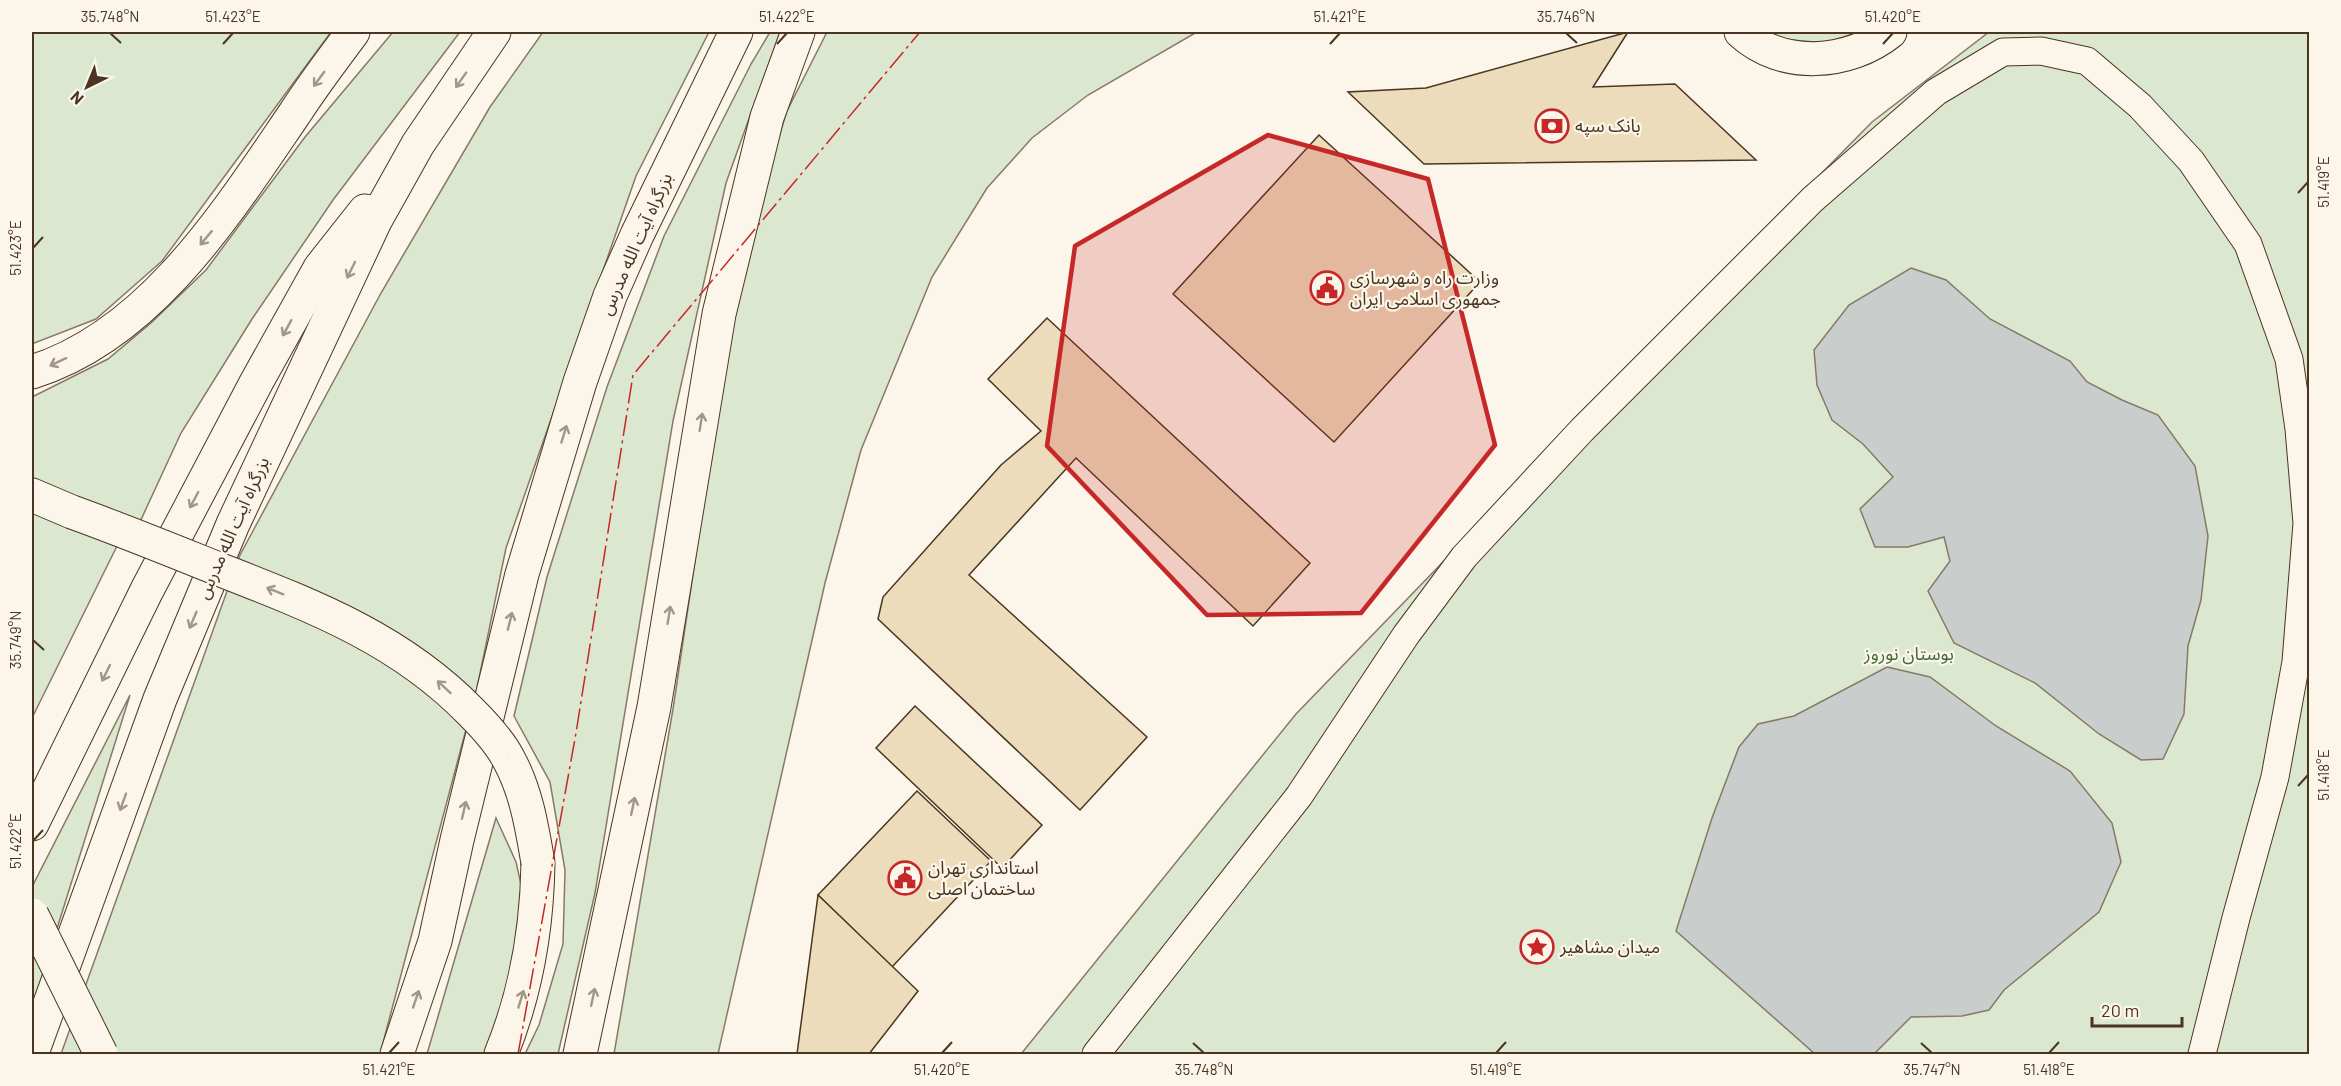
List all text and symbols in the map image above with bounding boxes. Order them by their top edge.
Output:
text: 35.748°N [81,7,139,25]
text: 51.423°E [205,7,261,25]
text: 51.422°E [759,7,815,25]
text: 51.421°E [1314,7,1366,25]
text: 35.746°N [1537,7,1595,25]
text: 51.420°E [1865,7,1921,25]
north arrow [57,57,117,117]
one-way arrow [313,71,325,87]
one-way arrow [455,71,467,87]
text: N [66,88,87,109]
bank icon: بانک سپه [1534,108,1570,144]
place label: بانک سپه [1575,114,1641,137]
text: 51.419°E [2314,156,2332,208]
street label: بزرگراه آیت الله مدرس [594,169,677,319]
text: 51.423°E [6,220,24,276]
one-way arrow [199,230,213,245]
one-way arrow [345,260,356,278]
place label: وزارت راه و شهرسازی جمهوری اسلامی ایران [1350,266,1501,310]
public building icon: وزارت راه و شهرسازی جمهوری اسلامی ایران [1309,270,1345,306]
one-way arrow [280,319,292,336]
one-way arrow [50,357,68,369]
one-way arrow [695,413,706,433]
one-way arrow [559,425,570,444]
street label: بزرگراه آیت الله مدرس [191,453,274,603]
one-way arrow [188,490,200,508]
one-way arrow [266,585,285,596]
one-way arrow [664,606,675,625]
one-way arrow [187,610,198,628]
text: 35.749°N [6,611,24,669]
one-way arrow [505,612,517,631]
park label: بوستان نوروز [1863,642,1954,665]
one-way arrow [99,664,111,682]
one-way arrow [437,680,452,694]
text: 51.418°E [2314,749,2332,801]
one-way arrow [116,792,127,810]
one-way arrow [628,797,639,817]
one-way arrow [459,801,471,820]
text: 51.422°E [6,813,24,869]
place label: استانداری تهران ساختمان اصلی [928,856,1039,900]
public building icon: استانداری تهران ساختمان اصلی [887,860,923,896]
place icon: میدان مشاهیر [1519,929,1555,965]
place label: میدان مشاهیر [1559,935,1660,958]
one-way arrow [587,988,599,1007]
one-way arrow [411,990,422,1009]
one-way arrow [516,990,527,1009]
scale bar [2092,990,2182,1028]
text: 20 m [2101,999,2139,1021]
text: 51.421°E [363,1060,415,1078]
text: 51.420°E [914,1060,970,1078]
text: 35.748°N [1175,1060,1233,1078]
text: 51.419°E [1470,1060,1522,1078]
text: 35.747°N [1903,1060,1961,1078]
text: 51.418°E [2023,1060,2075,1078]

